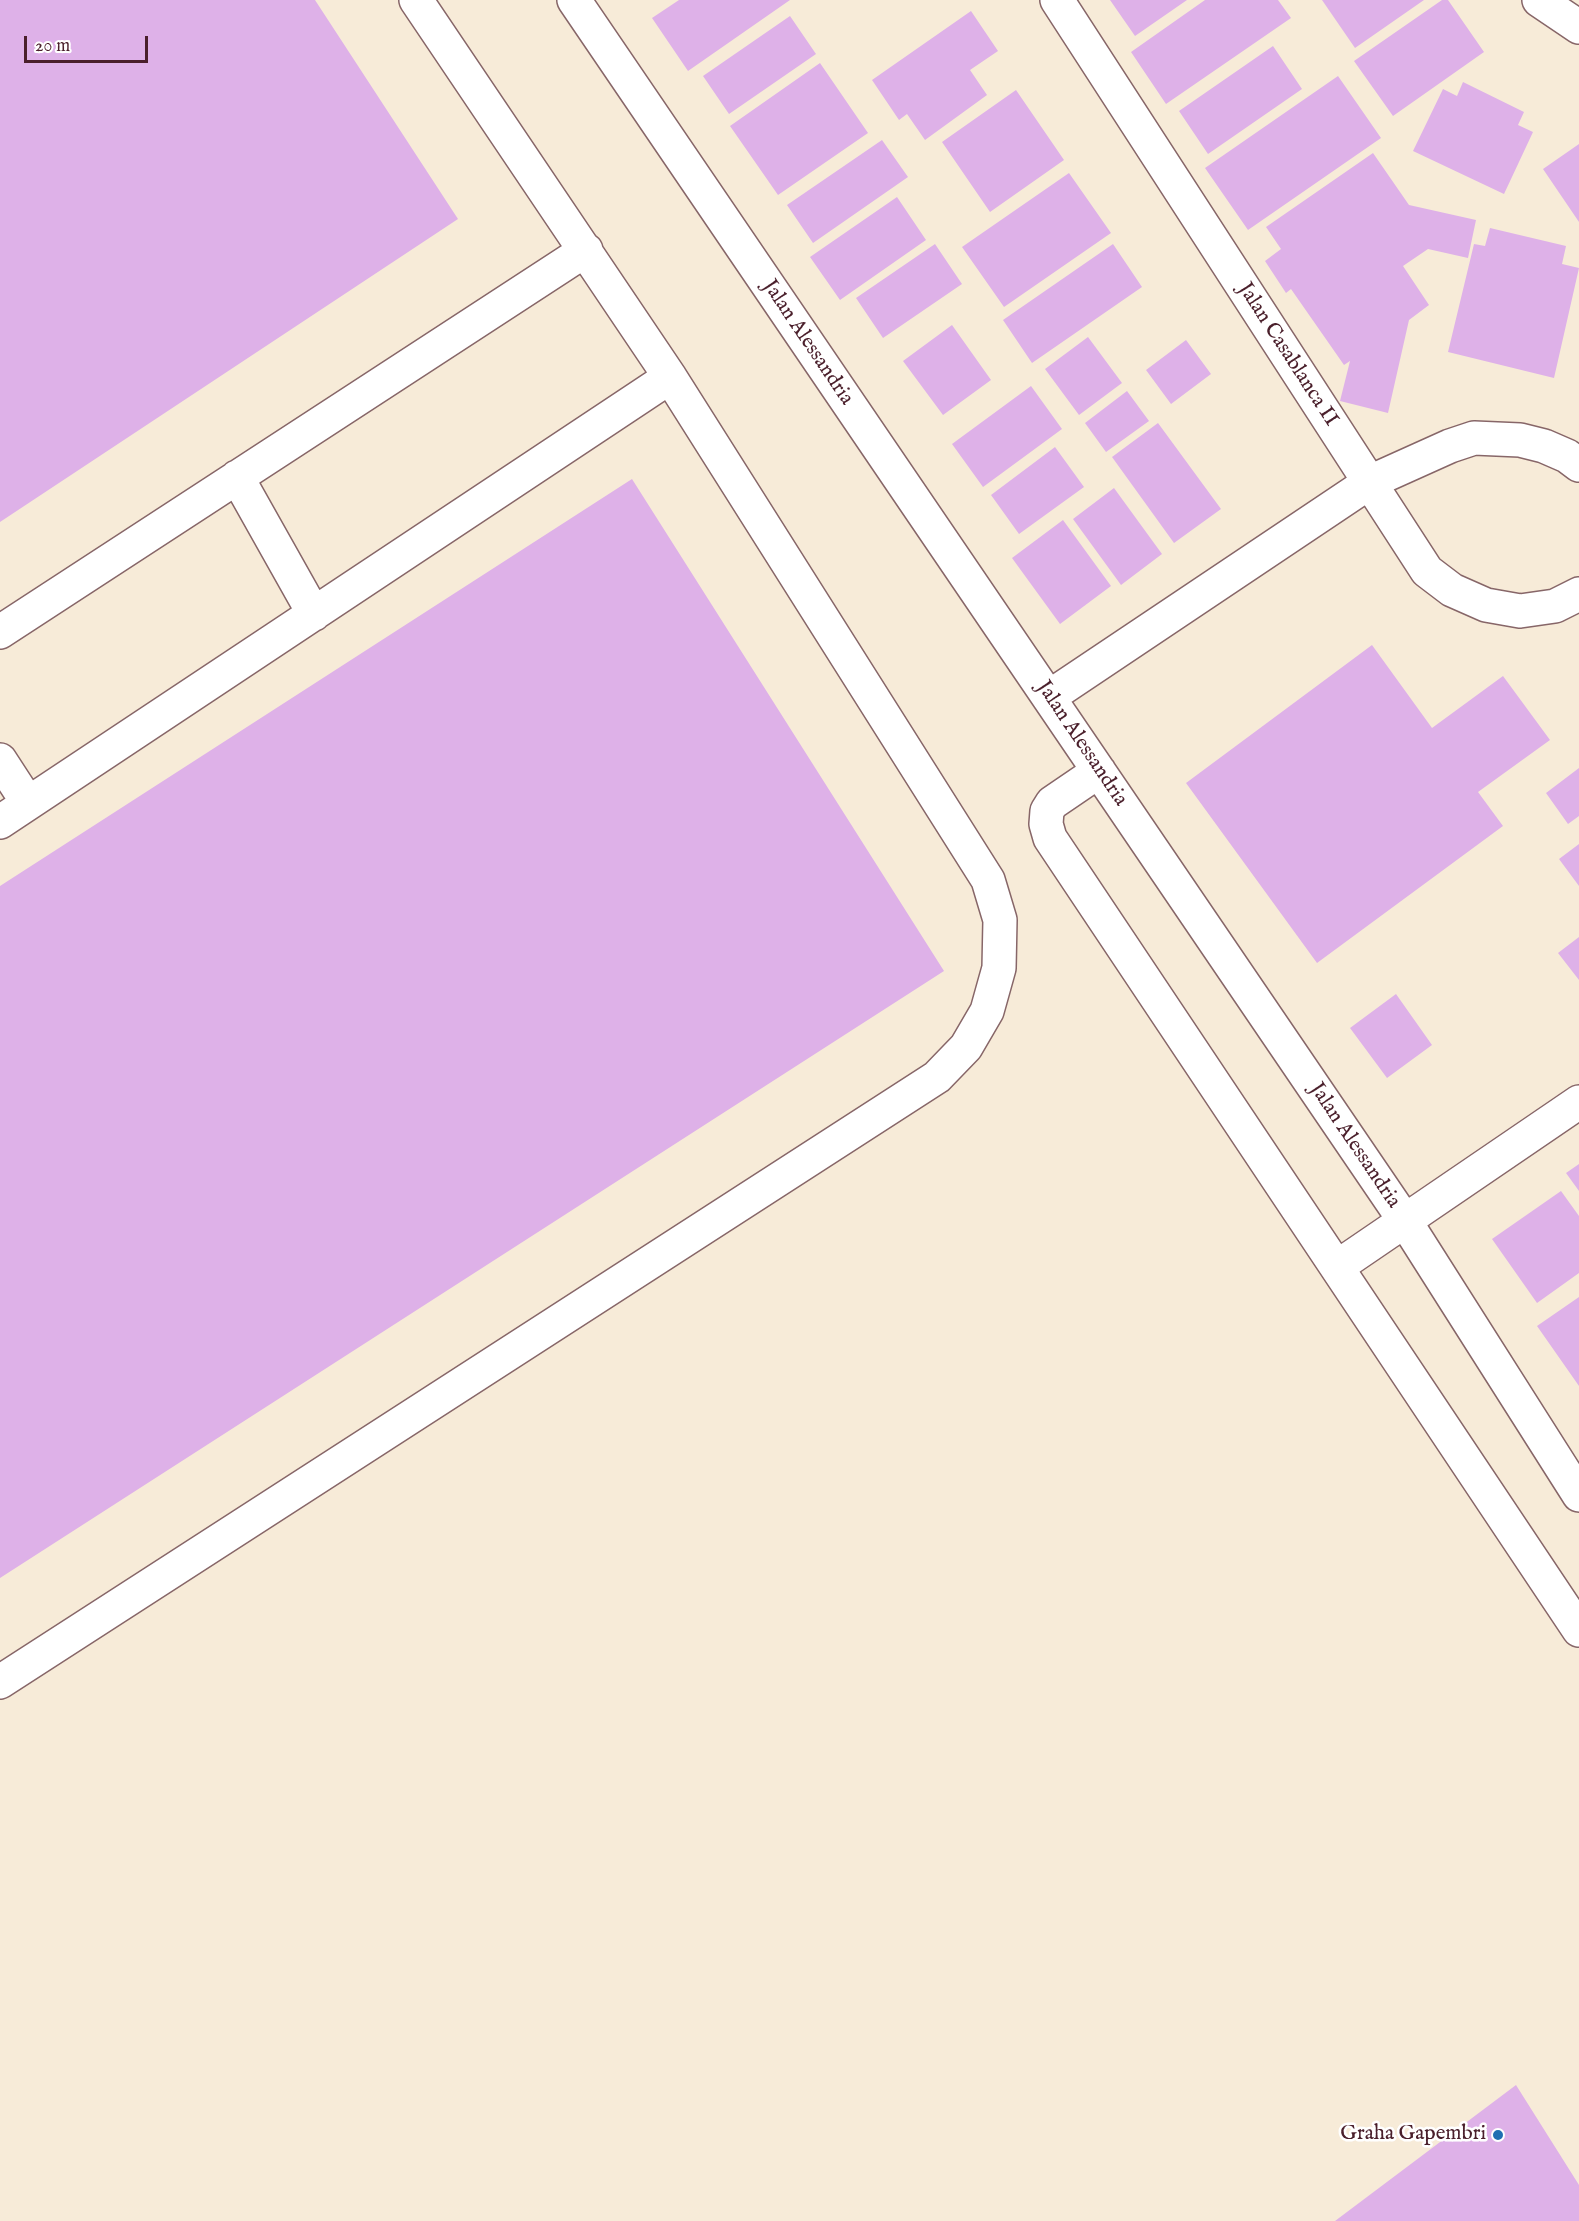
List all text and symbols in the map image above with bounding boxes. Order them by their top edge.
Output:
scale bar [27,24,152,62]
text: 20 m [35,35,70,58]
street label: Jalan Alessandria [756,276,858,410]
street label: Jalan Casablanca II [1231,278,1343,432]
street label: Jalan Alessandria [1030,677,1132,811]
street label: Jalan Alessandria [1303,1079,1405,1213]
place label: Graha Gapembri [1340,2122,1486,2148]
marker: Graha Gapembri [1491,2128,1505,2142]

